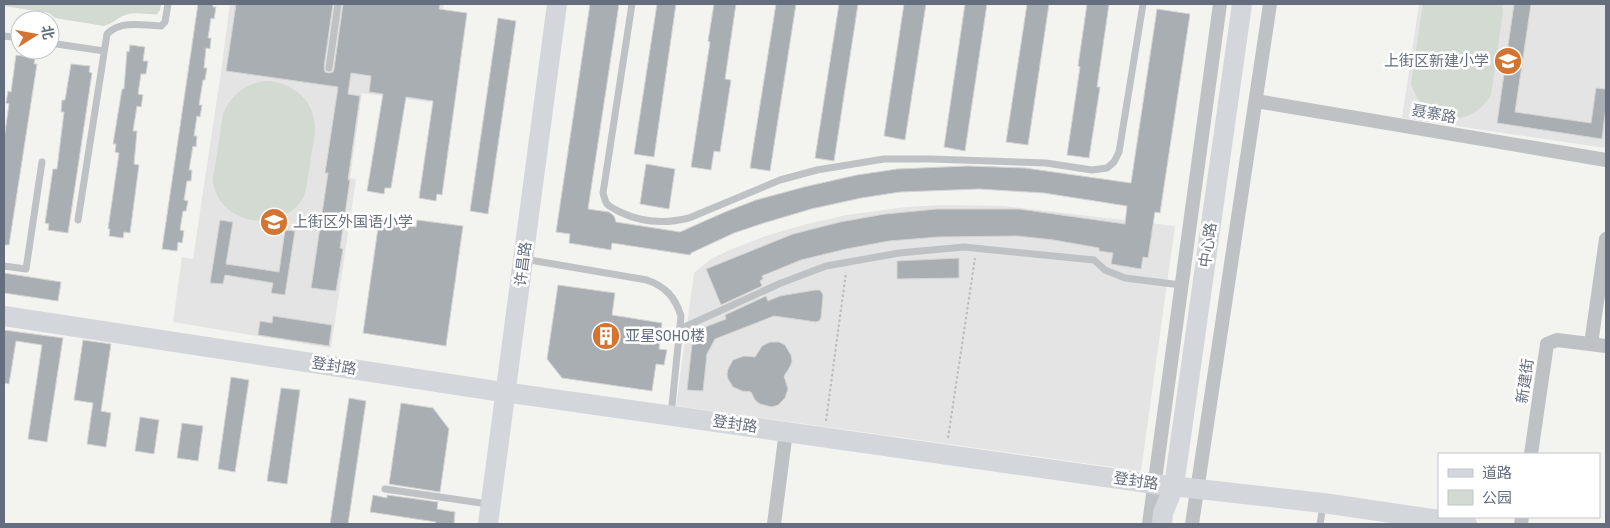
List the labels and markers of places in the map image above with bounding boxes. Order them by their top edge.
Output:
school or university icon: 上街区新建小学 [1493,46,1523,76]
place label: 上街区新建小学 [1384,52,1489,70]
school or university icon: 上街区外国语小学 [259,207,289,237]
place label: 上街区外国语小学 [293,213,413,231]
building icon: 亚星SOHO楼 [591,321,621,351]
place label: 亚星SOHO楼 [625,327,705,345]

